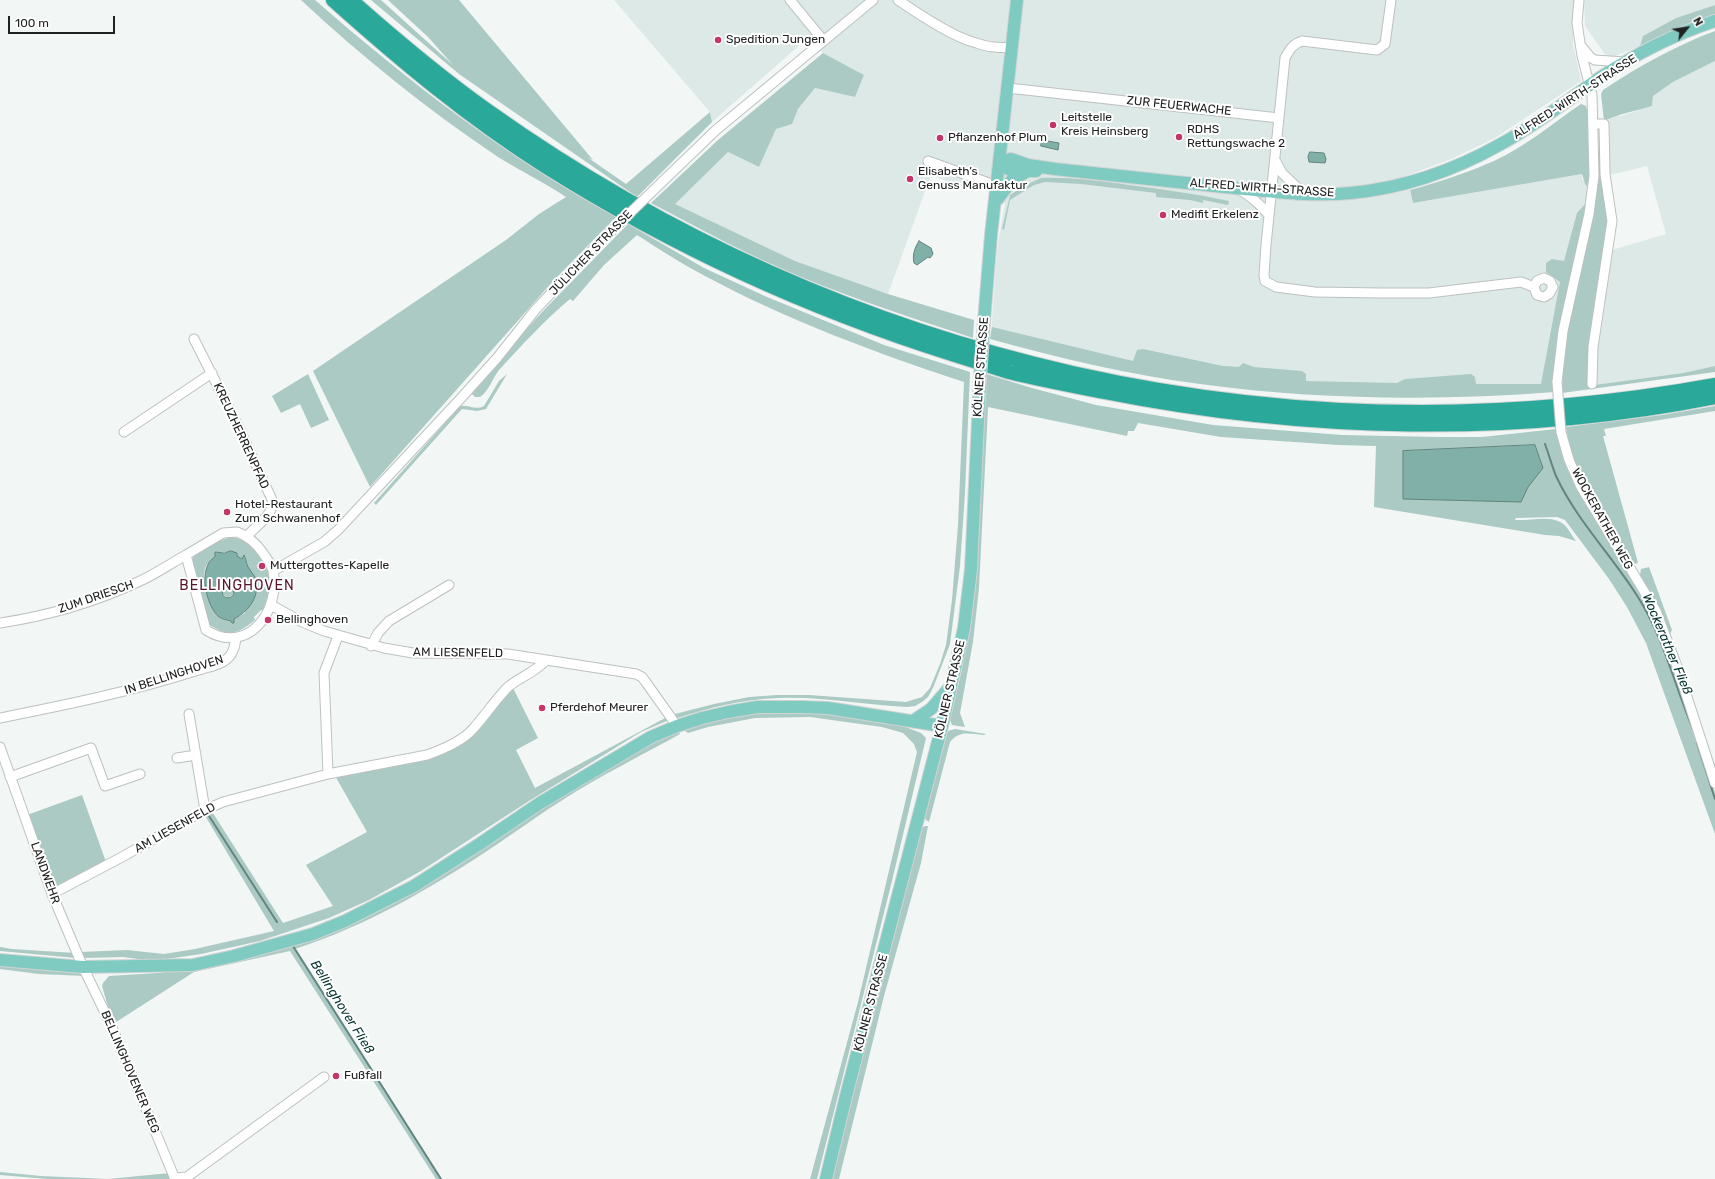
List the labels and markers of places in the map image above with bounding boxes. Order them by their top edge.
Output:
place label: Spedition Jungen [726,33,825,47]
marker: Spedition Jungen [713,35,723,45]
place label: Leitstelle Kreis Heinsberg [1061,111,1148,139]
marker: Leitstelle Kreis Heinsberg [1048,120,1058,130]
place label: RDHS Rettungswache 2 [1187,123,1285,151]
place label: Pflanzenhof Plum [948,131,1047,145]
marker: RDHS Rettungswache 2 [1174,132,1184,142]
marker: Pflanzenhof Plum [935,133,945,143]
place label: Elisabeth’s Genuss Manufaktur [918,165,1027,193]
marker: Elisabeth’s Genuss Manufaktur [905,174,915,184]
place label: Medifit Erkelenz [1171,208,1259,222]
marker: Medifit Erkelenz [1158,210,1168,220]
place label: Hotel-Restaurant Zum Schwanenhof [235,498,340,526]
marker: Hotel-Restaurant Zum Schwanenhof [222,507,232,517]
place label: Muttergottes-Kapelle [270,559,389,573]
marker: Muttergottes-Kapelle [257,561,267,571]
place label: Bellinghoven [276,613,348,627]
marker: Bellinghoven [263,615,273,625]
place label: Pferdehof Meurer [550,701,648,715]
marker: Pferdehof Meurer [537,703,547,713]
place label: Fußfall [344,1069,382,1083]
marker: Fußfall [331,1071,341,1081]

